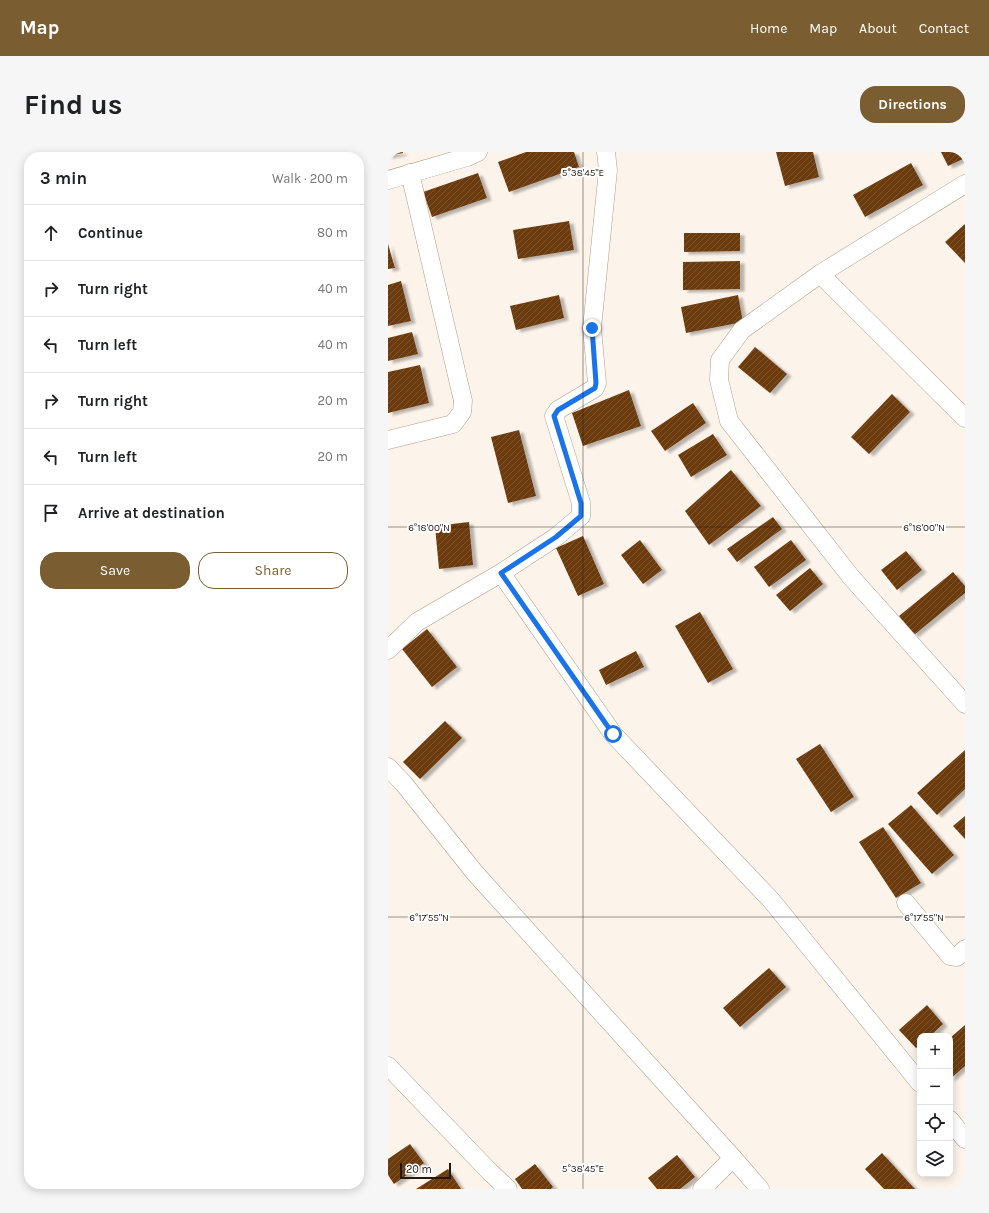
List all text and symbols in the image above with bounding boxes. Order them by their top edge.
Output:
text: Map [20,17,59,39]
text: Home [750,20,787,37]
text: Map [809,20,837,37]
text: About [859,20,897,37]
text: Contact [919,20,969,37]
button: Directions [860,86,965,123]
text: Find us [24,88,123,121]
text: 5°38'45"E [562,167,604,179]
text: 3 min [40,168,87,188]
text: Walk · 200 m [272,171,348,186]
icon: ahead [40,222,62,244]
text: Continue [78,224,143,242]
text: 80 m [317,225,348,240]
icon: right [40,278,62,300]
text: Turn right [78,280,148,298]
text: 40 m [318,281,348,296]
route end [583,319,601,337]
icon: left [40,334,62,356]
text: Turn left [78,336,137,354]
text: 40 m [318,337,348,352]
icon: right [40,390,62,412]
text: Turn right [78,392,148,410]
text: 20 m [318,393,348,408]
icon: left [40,446,62,468]
text: Turn left [78,448,137,466]
text: 20 m [318,449,348,464]
icon: arrive [40,502,62,524]
text: Arrive at destination [78,504,225,522]
text: 6°18'00"N [408,522,450,534]
text: 6°18'00"N [903,522,945,534]
button: Save [40,552,190,589]
button: Share [198,552,348,589]
route start [604,725,622,743]
text: 6°17'55"N [409,912,449,924]
text: 6°17'55"N [904,912,944,924]
map controls [917,1033,953,1177]
button: + [917,1033,953,1069]
button: − [917,1069,953,1105]
button: locate [917,1105,953,1141]
button: layers [917,1141,953,1177]
scale bar [400,1161,451,1180]
text: 20 m [406,1163,432,1176]
text: 5°38'45"E [562,1163,604,1175]

